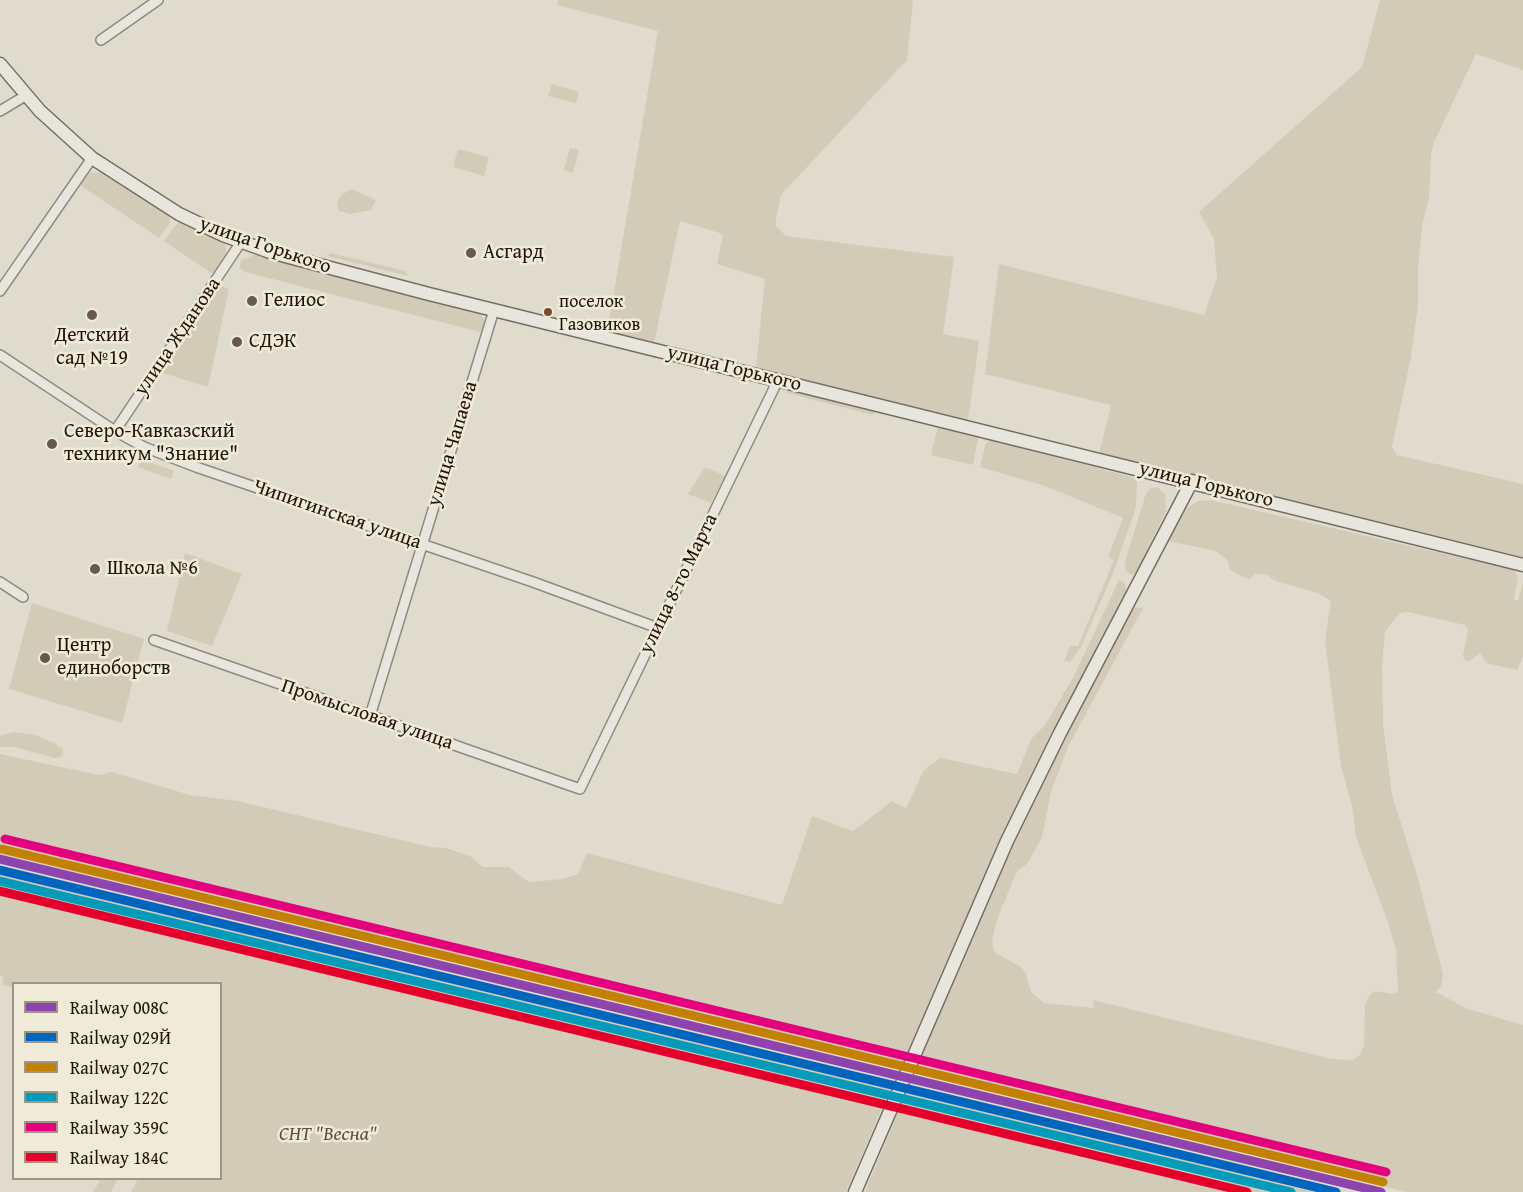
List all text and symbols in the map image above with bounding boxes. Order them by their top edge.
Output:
street label: улица Горького [196,212,334,280]
place label: Асгард [483,241,544,265]
marker: Асгард [464,246,478,260]
street label: улица Жданова [130,273,226,401]
place label: Гелиос [264,289,325,313]
place label: поселок Газовиков [559,291,640,334]
marker: Гелиос [245,294,259,308]
marker: поселок Газовиков [542,306,554,318]
marker: Детский сад №19 [85,308,99,322]
place label: Детский сад №19 [55,324,129,371]
place label: СДЭК [249,330,296,354]
marker: СДЭК [230,335,244,349]
street label: улица Горького [664,341,804,397]
street label: улица Чапаева [423,379,483,509]
place label: Северо-Кавказский техникум "Знание" [64,420,238,467]
marker: Северо-Кавказский техникум "Знание" [45,437,59,451]
street label: улица Горького [1136,457,1276,513]
street label: Чипигинская улица [250,475,424,555]
street label: улица 8-го Марта [635,510,723,658]
place label: Школа №6 [107,557,198,581]
marker: Школа №6 [88,562,102,576]
place label: Центр единоборств [57,634,170,681]
marker: Центр единоборств [38,651,52,665]
street label: Промысловая улица [278,674,456,756]
legend [12,982,222,1180]
text: Railway 008С [70,994,169,1021]
text: Railway 029Й [70,1024,171,1051]
text: Railway 027С [70,1054,169,1081]
text: Railway 122С [70,1084,169,1111]
text: Railway 359С [70,1114,169,1141]
park label: СНТ "Весна" [279,1123,377,1147]
text: Railway 184С [70,1144,169,1171]

